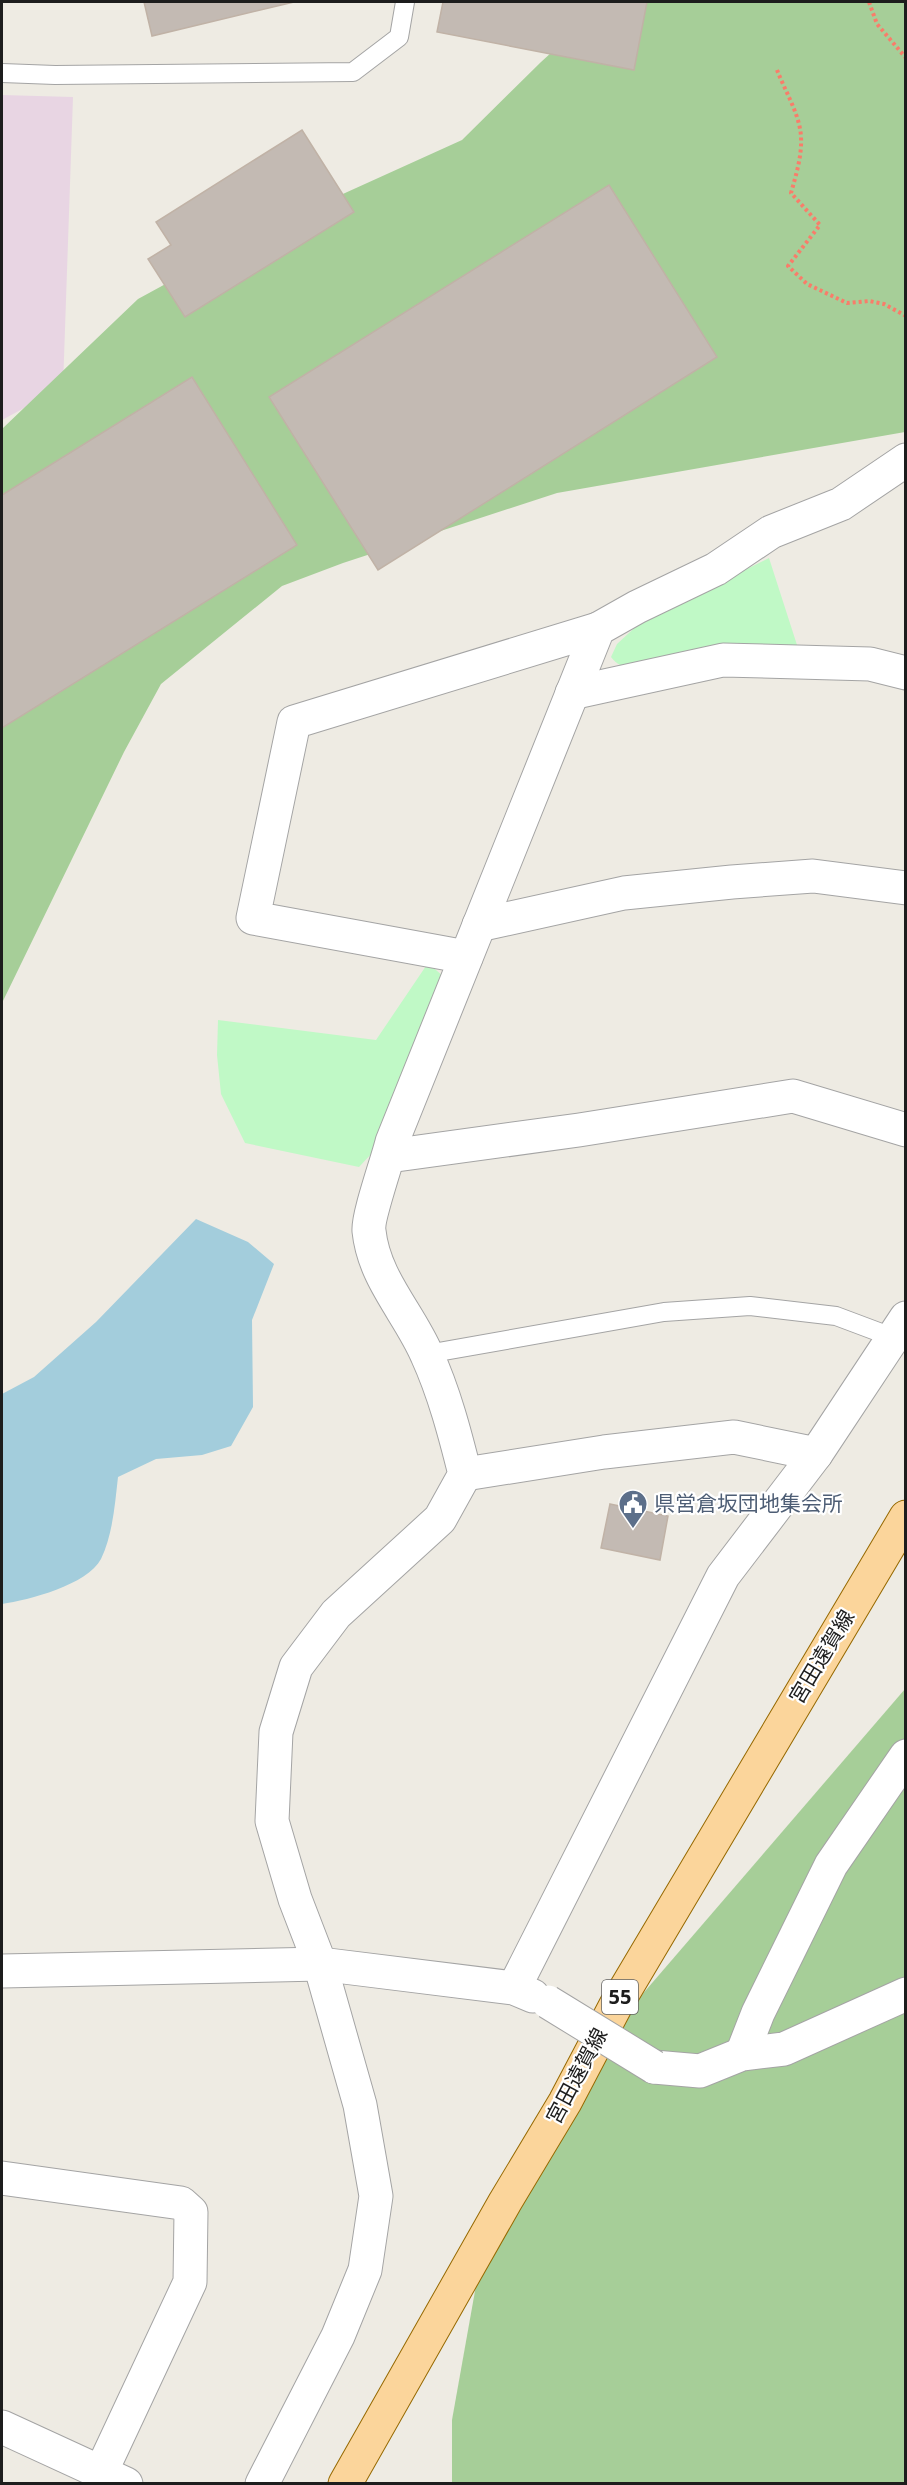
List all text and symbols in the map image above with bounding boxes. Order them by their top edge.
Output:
public building icon: 県営倉坂団地集会所 [617,1488,649,1530]
place label: 県営倉坂団地集会所 [654,1489,843,1517]
street label: 宮田遠賀線 [782,1604,860,1709]
road number: 55 [602,1980,638,2014]
street label: 宮田遠賀線 [539,2023,613,2128]

